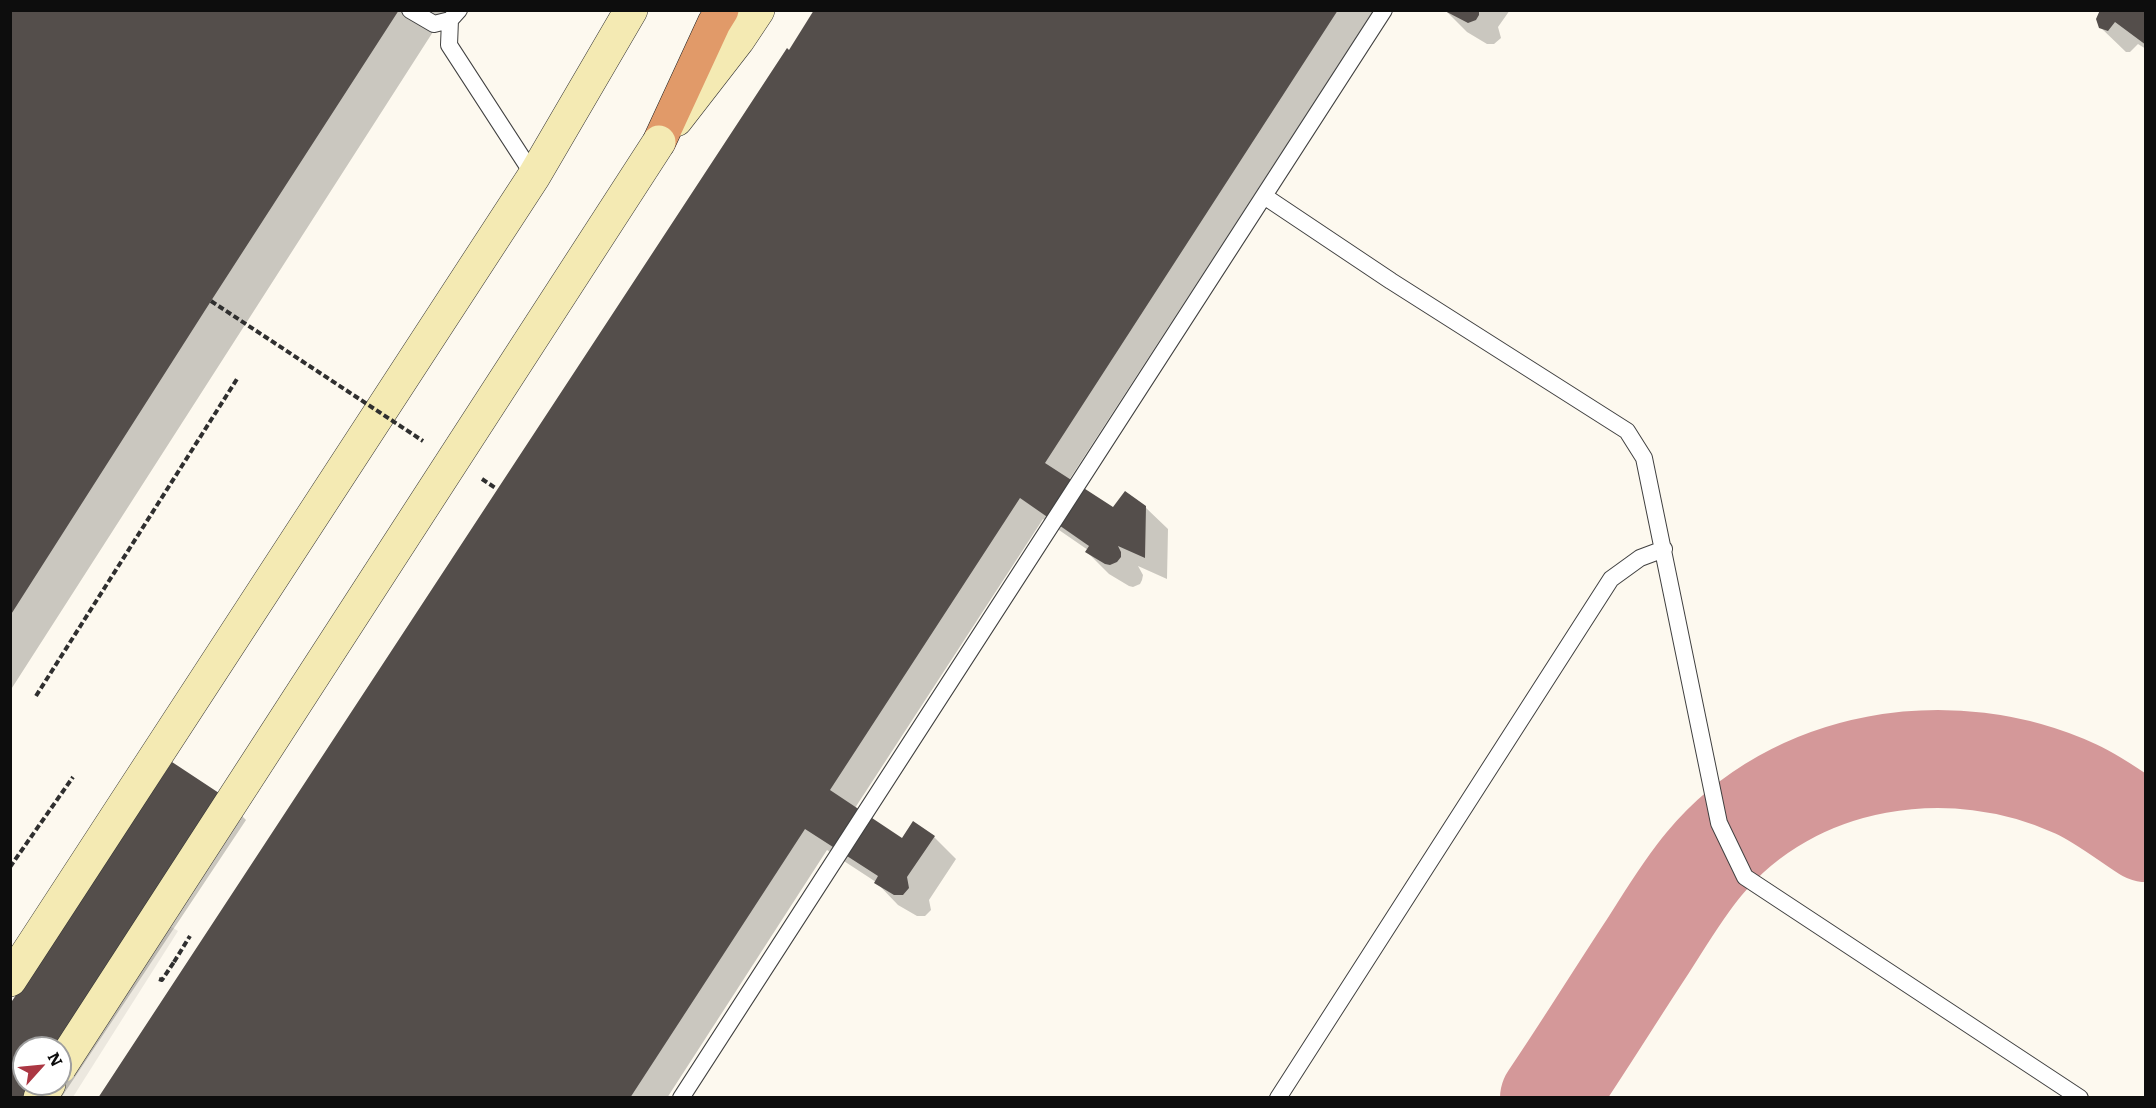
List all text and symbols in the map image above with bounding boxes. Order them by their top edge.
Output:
north arrow [12,1036,72,1096]
text: N [43,1047,70,1070]

